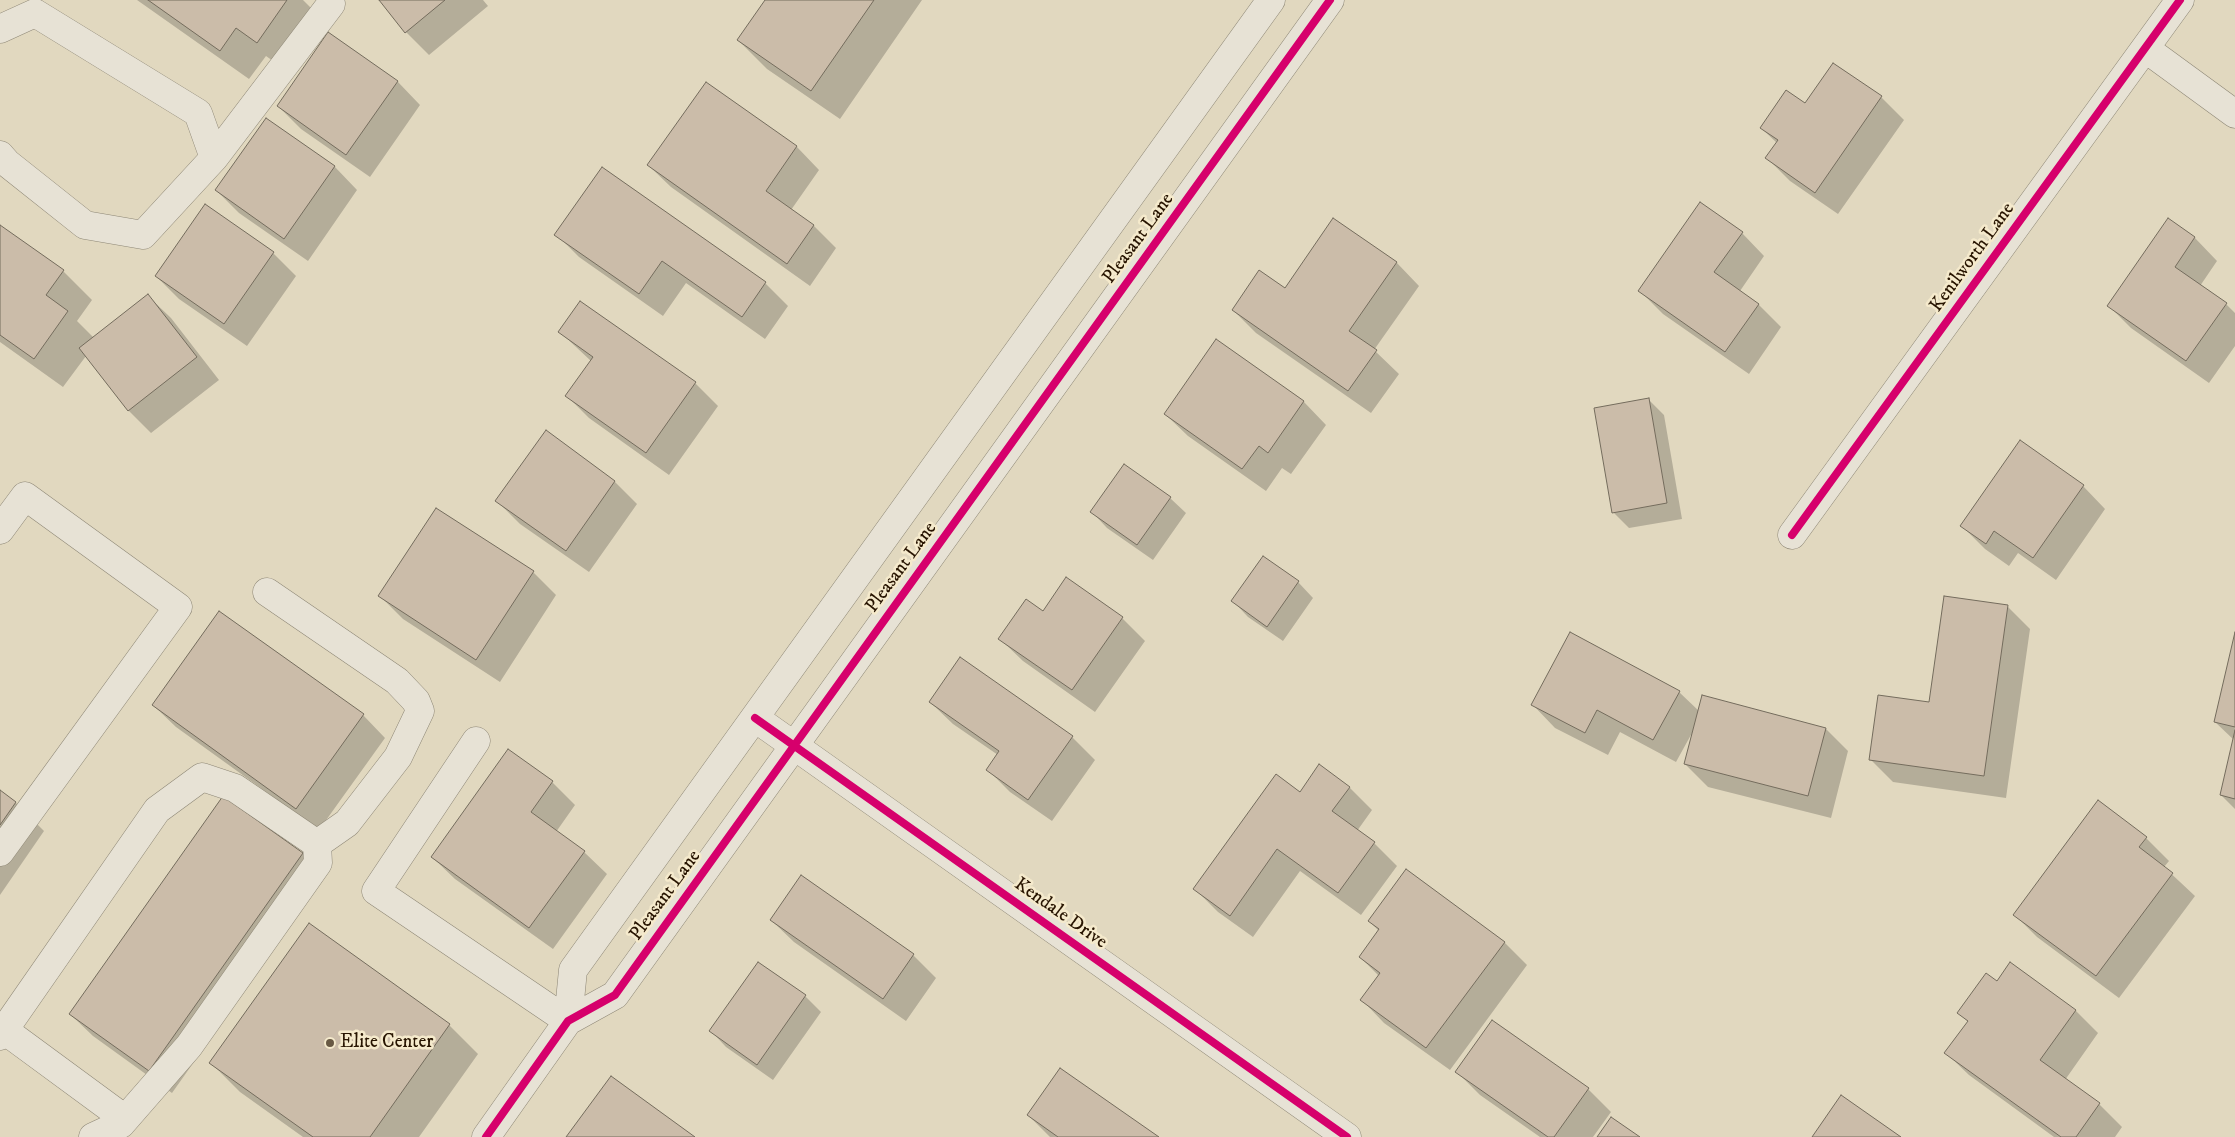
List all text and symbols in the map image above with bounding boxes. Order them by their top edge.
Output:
street label: Pleasant Lane [1099,189,1179,289]
street label: Kenilworth Lane [1926,199,2020,317]
street label: Pleasant Lane [862,518,942,618]
street label: Pleasant Lane [626,846,706,946]
street label: Kendale Drive [1009,874,1111,954]
place label: Elite Center [340,1032,433,1054]
marker: Elite Center [324,1037,336,1049]

